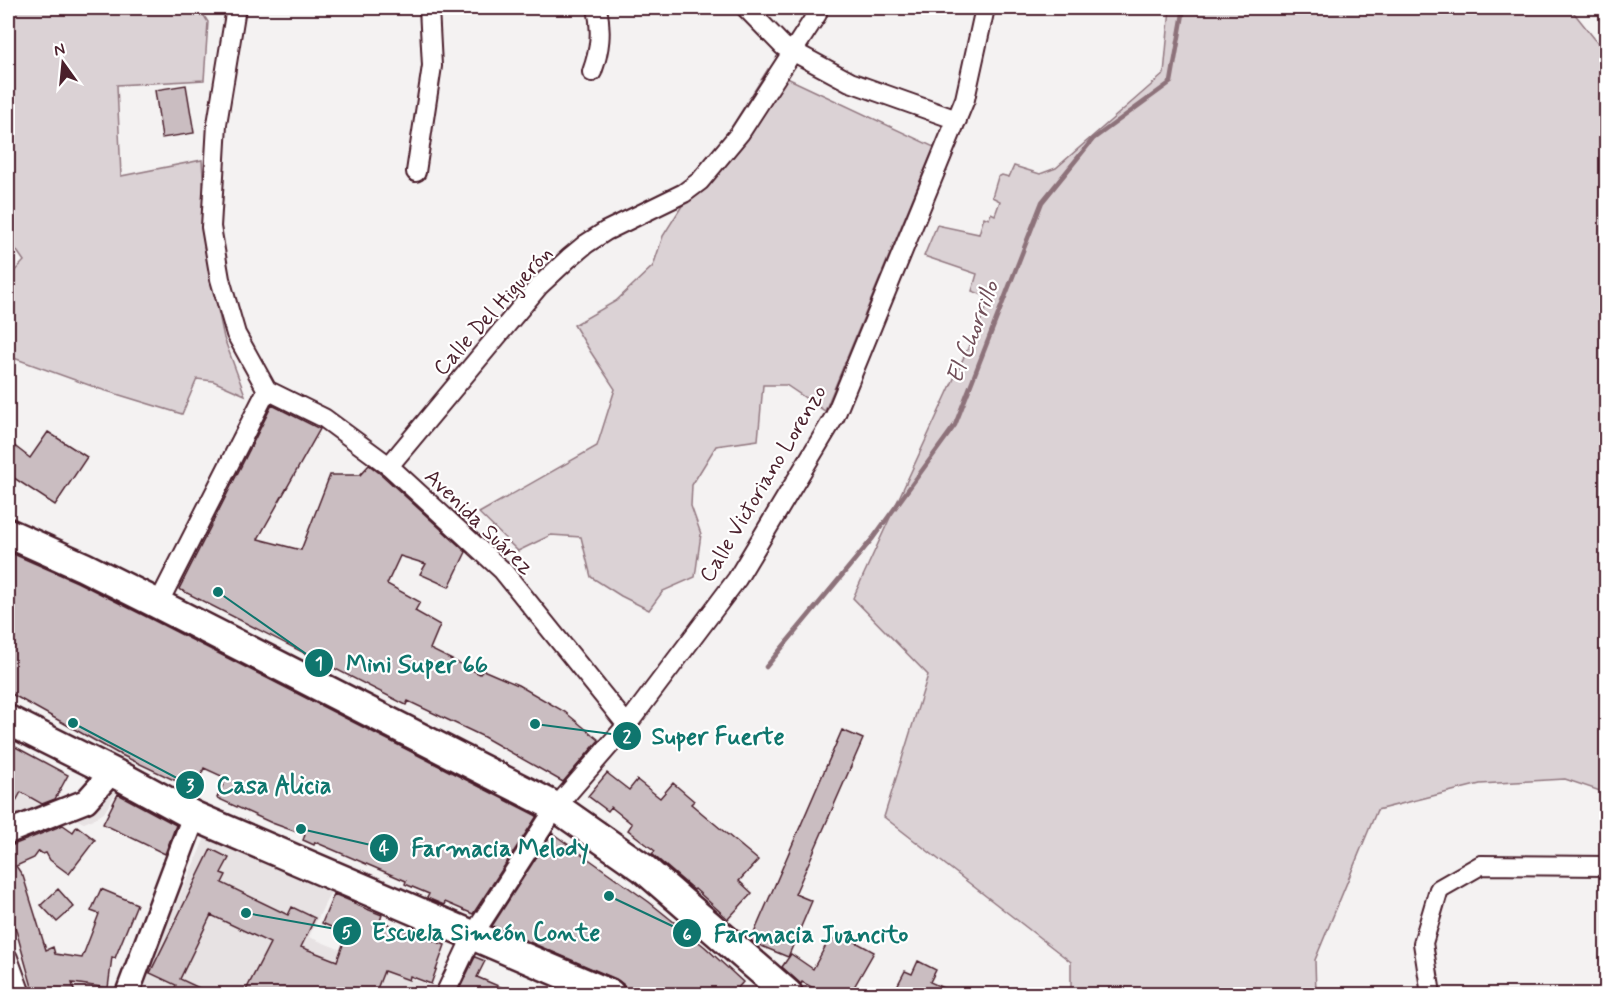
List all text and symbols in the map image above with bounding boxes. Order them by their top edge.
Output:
north arrow [33,33,93,93]
text: N [52,38,67,61]
street label: Calle Del Higuerón [428,240,560,383]
water label: El Chorrillo [940,276,1008,388]
street label: Calle Victoriano Lorenzo [694,380,834,588]
street label: Avenida Suárez [418,463,539,582]
callout: Mini Super 66 [304,642,499,684]
text: Mini Super 66 [346,650,488,681]
text: 1 [315,652,323,676]
callout: Super Fuerte [612,715,795,757]
text: Super Fuerte [652,722,785,753]
text: 2 [623,725,632,749]
callout: Casa Alicia [175,764,344,806]
text: Casa Alicia [217,771,332,802]
text: 3 [186,774,195,798]
callout: Farmacia Melody [369,827,602,869]
text: Farmacia Melody [411,834,589,865]
text: 4 [379,837,390,861]
callout: Escuela Simeón Conte [332,910,609,952]
callout: Farmacia Juancito [672,912,921,954]
text: Escuela Simeón Conte [372,918,600,949]
text: Farmacia Juancito [714,920,908,951]
text: 5 [342,921,353,945]
text: 6 [682,923,692,947]

